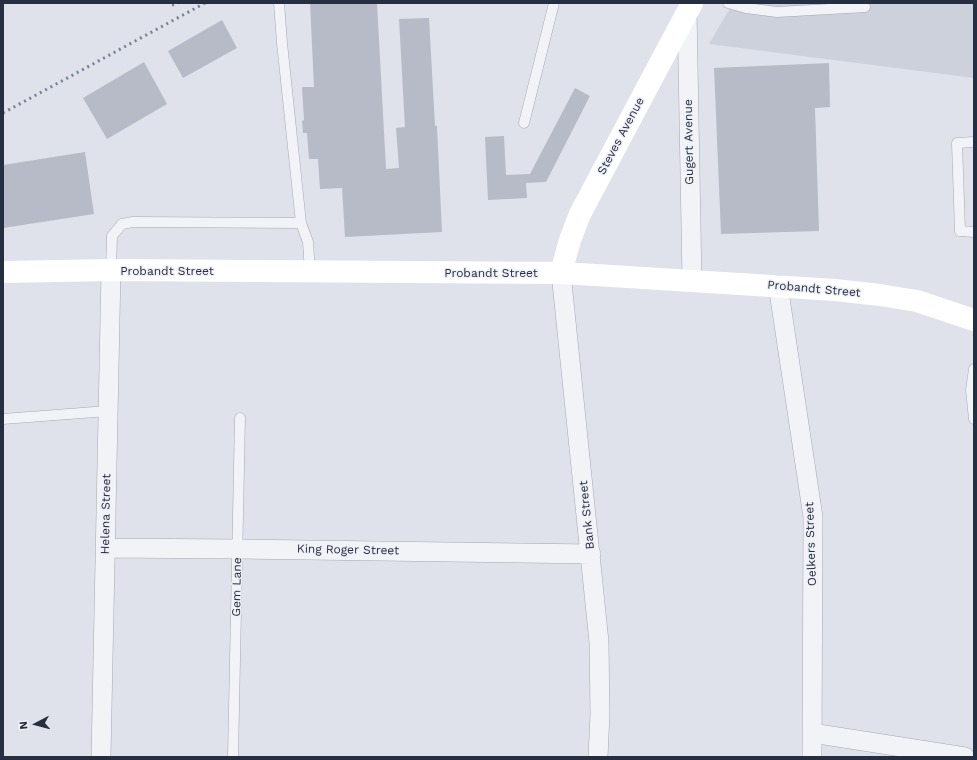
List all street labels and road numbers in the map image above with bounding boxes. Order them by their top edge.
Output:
street label: Steves Avenue [595,95,647,177]
street label: Gugert Avenue [681,99,697,185]
street label: Probandt Street [120,264,214,278]
street label: Probandt Street [444,266,538,280]
street label: Probandt Street [767,278,861,300]
street label: Helena Street [98,474,114,554]
street label: Bank Street [576,480,598,550]
street label: Oelkers Street [802,502,820,586]
street label: King Roger Street [297,542,399,558]
street label: Gem Lane [229,557,245,617]

